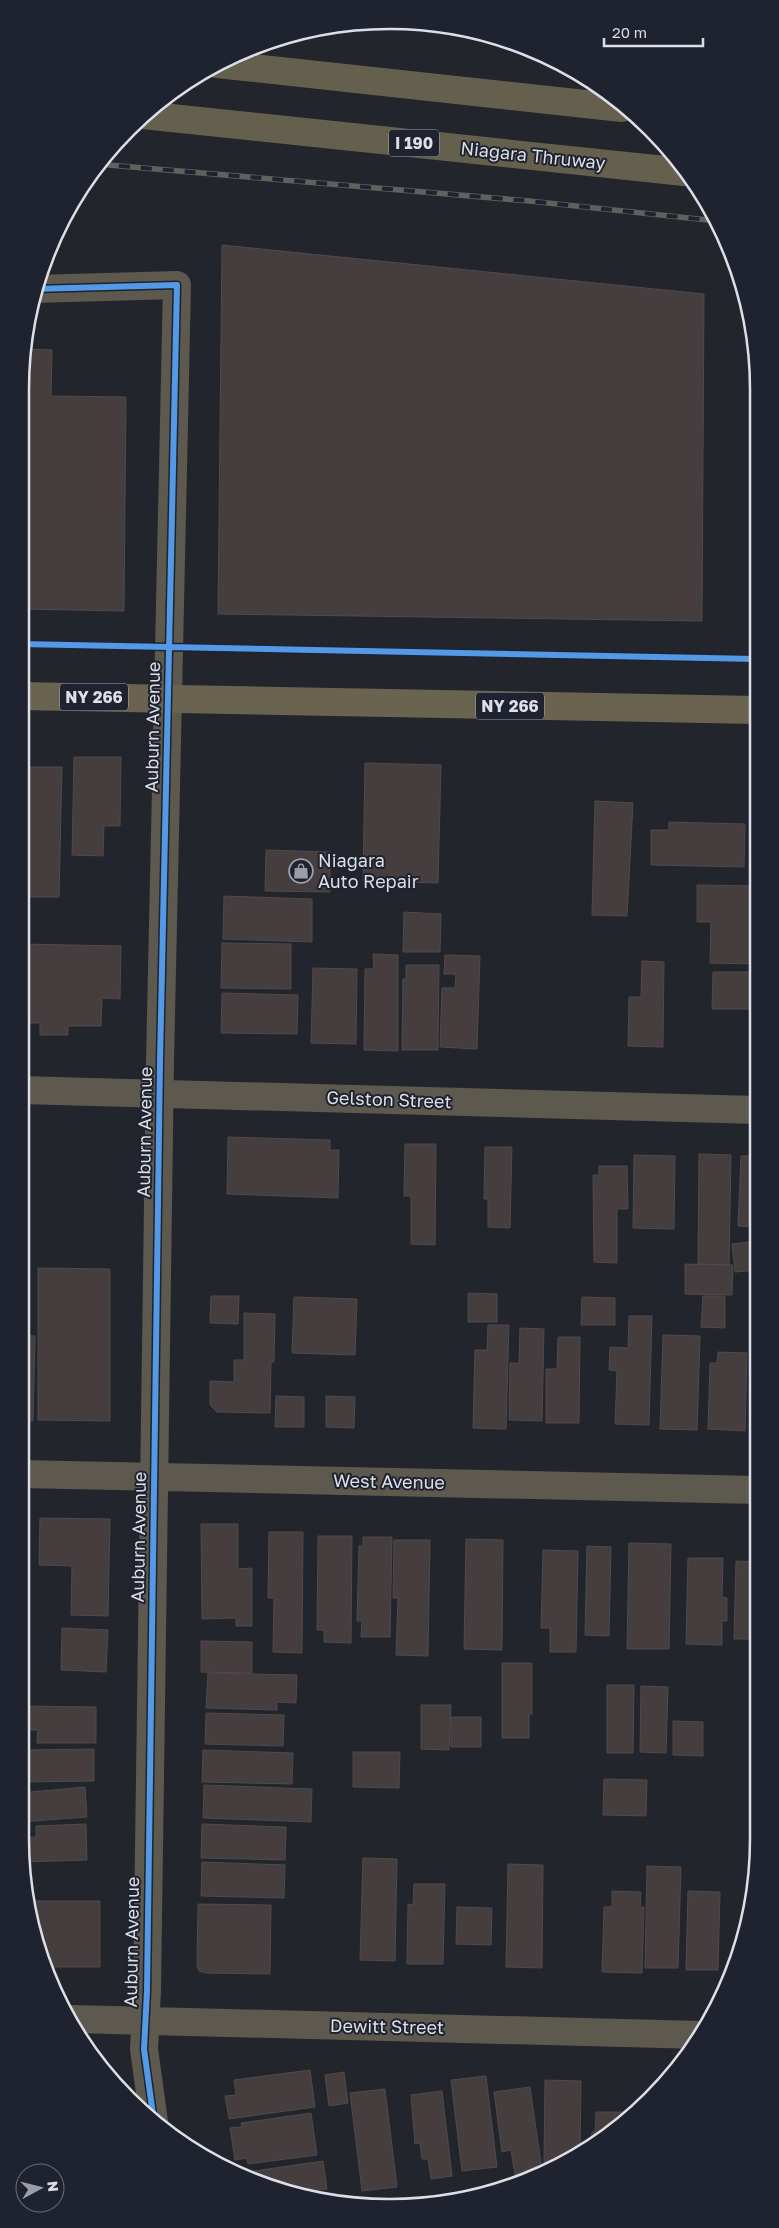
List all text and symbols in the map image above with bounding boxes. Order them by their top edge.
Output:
scale bar [604,15,703,47]
text: 20 m [612,23,647,41]
road number: I 190 [389,130,439,156]
street label: Niagara Thruway [460,136,607,174]
street label: Auburn Avenue [140,661,164,793]
road number: NY 266 [60,684,128,710]
road number: NY 266 [476,692,544,719]
place label: Niagara Auto Repair [318,849,419,892]
shop icon: Niagara Auto Repair [288,858,314,884]
street label: Auburn Avenue [132,1066,156,1198]
street label: Gelston Street [326,1086,452,1112]
street label: West Avenue [333,1469,445,1493]
street label: Auburn Avenue [126,1471,150,1603]
street label: Auburn Avenue [119,1876,143,2008]
street label: Dewitt Street [330,2014,444,2038]
north arrow [15,2163,65,2213]
text: N [44,2180,62,2193]

